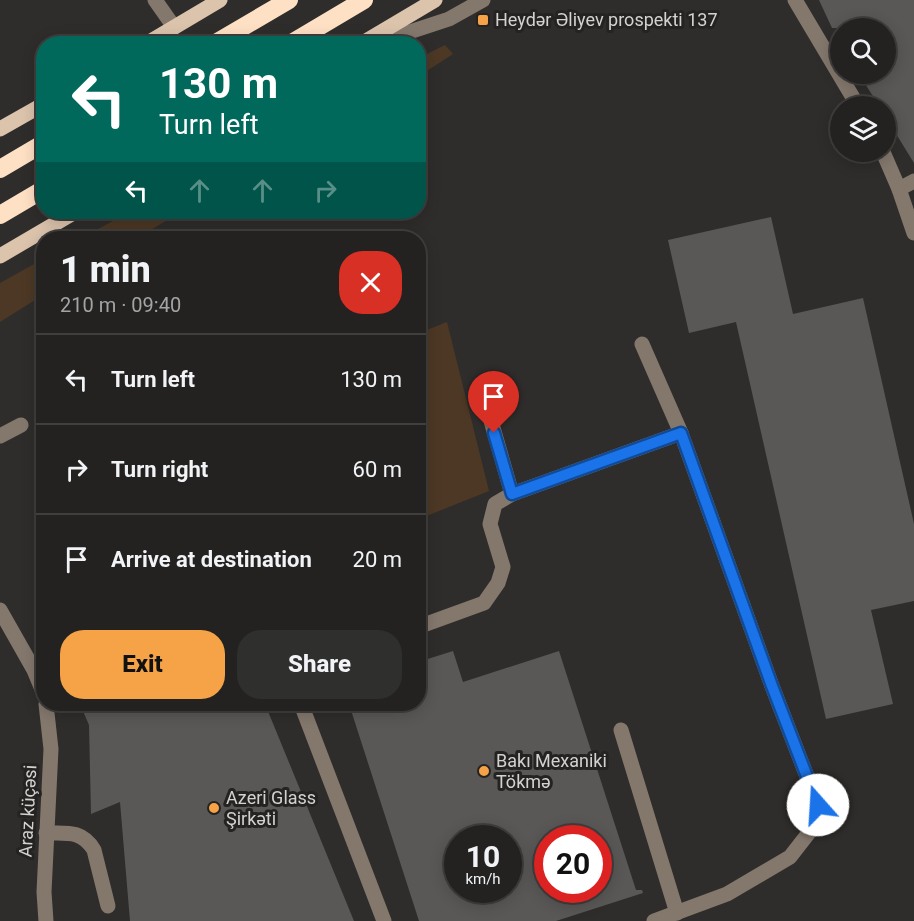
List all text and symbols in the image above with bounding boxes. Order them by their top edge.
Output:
place label: Heydər Əliyev prospekti 137 [495,9,718,30]
marker: Heydər Əliyev prospekti 137 [476,13,490,27]
map controls [830,18,896,162]
button: search [830,18,896,84]
text: 130 m [159,59,278,108]
icon: left [60,60,138,138]
button: layers [830,96,896,162]
text: Turn left [159,109,259,141]
icon: left [120,174,153,207]
icon: ahead [183,174,216,207]
icon: ahead [246,174,279,207]
icon: right [309,174,342,207]
text: 1 min [60,249,151,291]
button: close [339,251,402,314]
text: 210 m · 09:40 [60,293,181,317]
icon: left [60,363,93,396]
text: Turn left [111,367,195,392]
text: 130 m [340,367,402,392]
pin [468,371,519,433]
icon: arrive [477,380,510,413]
icon: right [60,453,93,486]
text: Turn right [111,457,208,482]
text: 60 m [353,457,402,482]
icon: arrive [60,543,93,576]
text: Arrive at destination [111,547,312,572]
text: 20 m [353,547,402,572]
button: Exit [60,630,225,699]
button: Share [237,630,402,699]
place label: Bakı Mexaniki Tökmə [496,750,607,792]
street label: Araz küçəsi [15,764,40,858]
marker: Bakı Mexaniki Tökmə [477,764,491,778]
position arrow [786,773,850,837]
place label: Azeri Glass Şirkəti [226,787,316,829]
marker: Azeri Glass Şirkəti [207,801,221,815]
speed limit sign: 20 [534,825,612,903]
text: 10 [466,839,500,874]
text: km/h [465,870,501,888]

